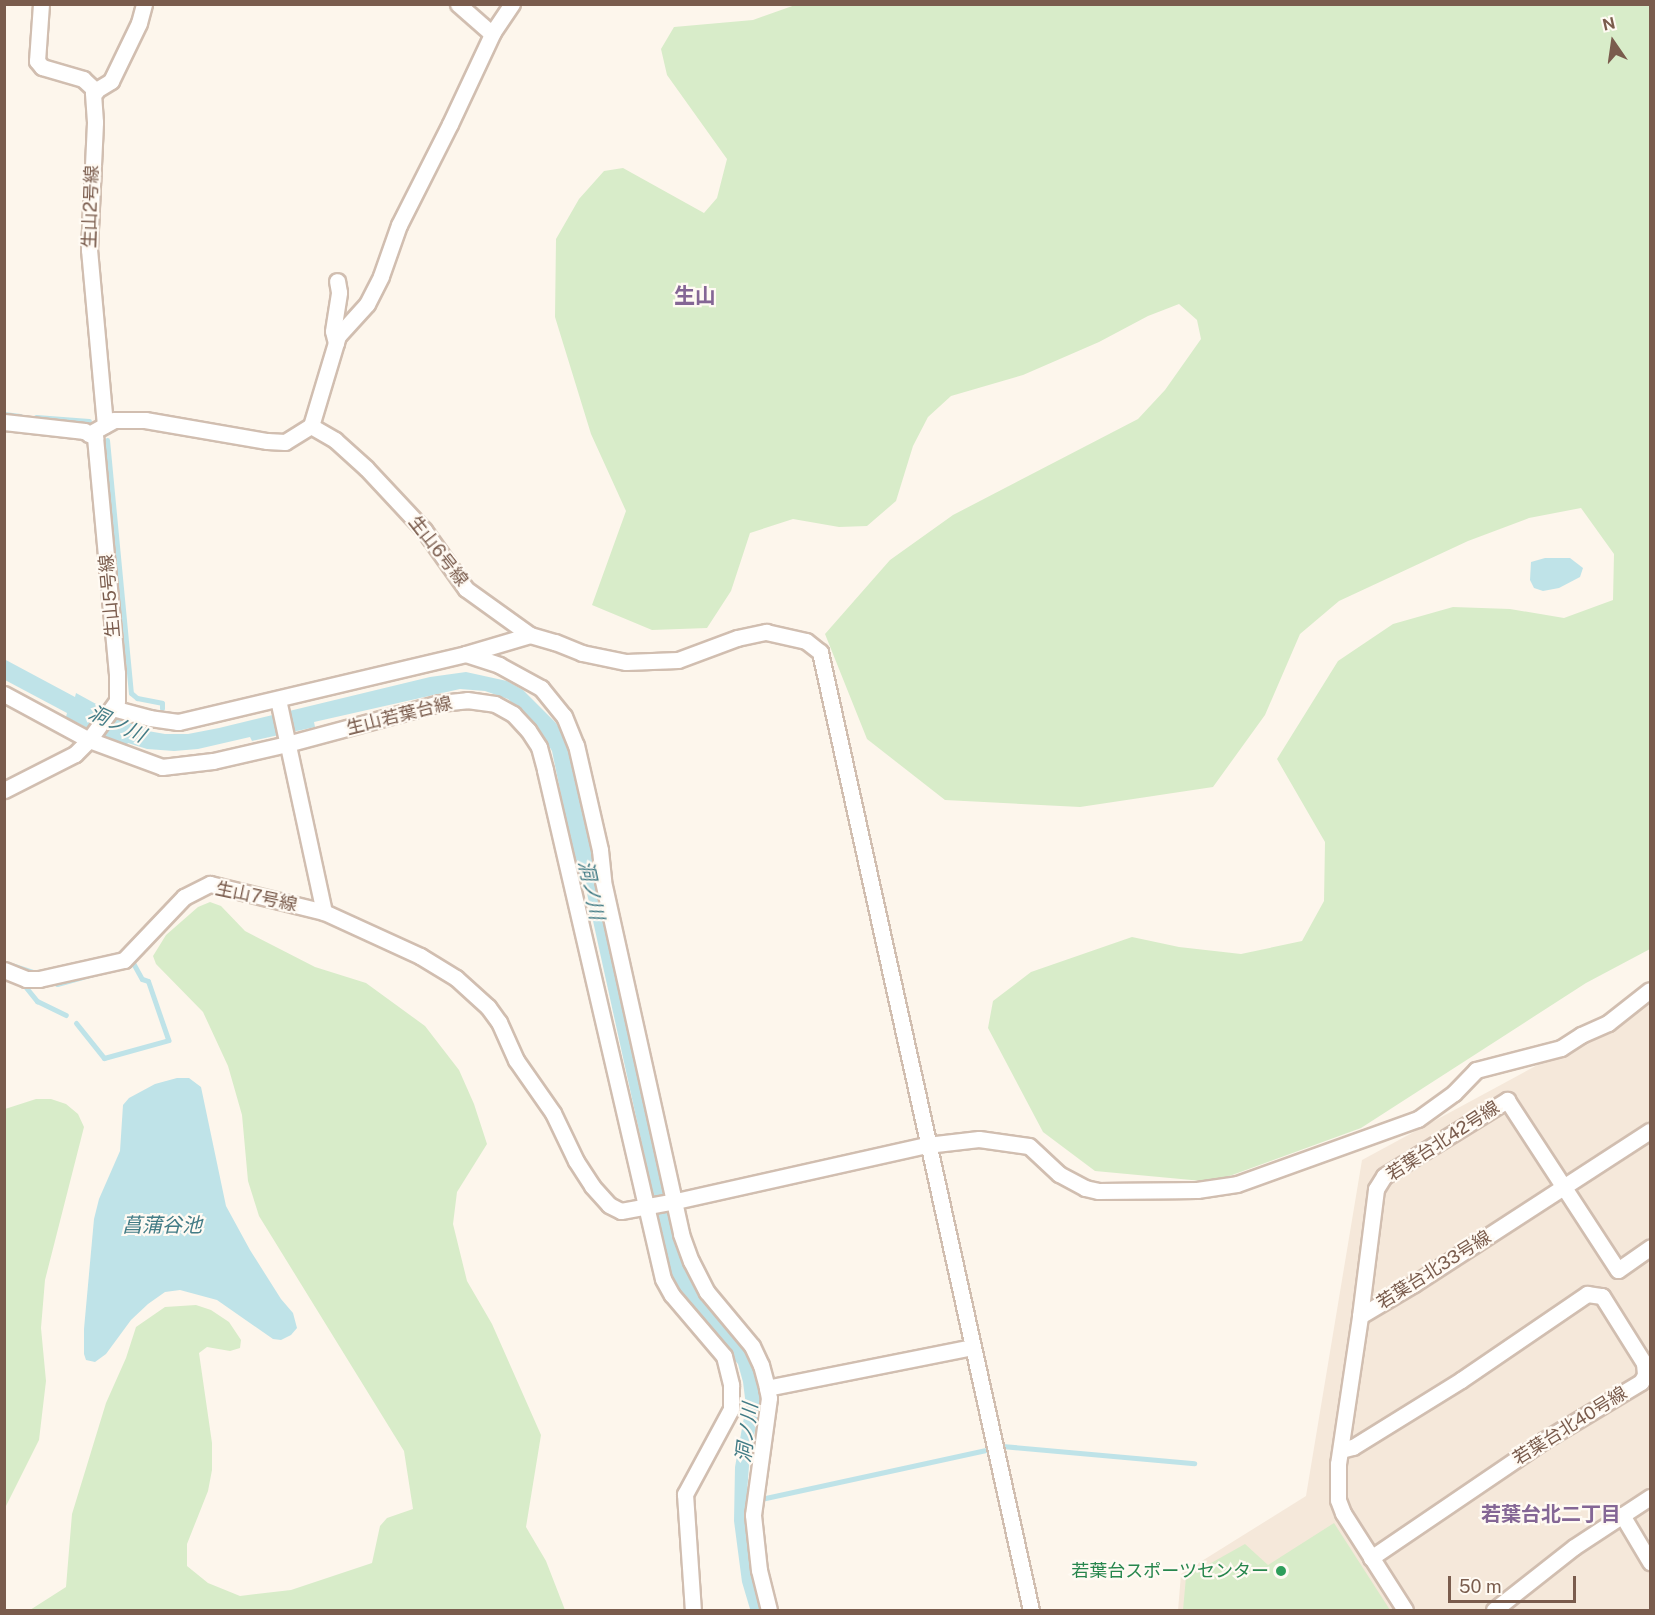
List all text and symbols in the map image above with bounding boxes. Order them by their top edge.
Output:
north arrow [1583,12,1643,72]
text: N [1601,13,1617,35]
street label: 生山2号線 [79,165,103,249]
district label: 生山 [674,283,716,309]
street label: 生山6号線 [404,512,472,590]
street label: 生山5号線 [96,553,124,639]
street label: 生山若葉台線 [344,692,454,740]
water label: 洞ノ川 [85,700,149,748]
water label: 洞ノ川 [573,858,609,922]
street label: 生山7号線 [213,878,299,916]
street label: 若葉台北42号線 [1383,1097,1503,1185]
water label: 菖蒲谷池 [122,1213,202,1237]
street label: 若葉台北33号線 [1373,1226,1495,1314]
street label: 若葉台北40号線 [1509,1382,1631,1470]
water label: 洞ノ川 [731,1402,763,1464]
district label: 若葉台北二丁目 [1481,1502,1621,1526]
place label: 若葉台スポーツセンター [1071,1560,1269,1582]
marker: 若葉台スポーツセンター [1274,1564,1288,1578]
scale bar [1451,1564,1578,1602]
text: 50 m [1459,1576,1502,1597]

